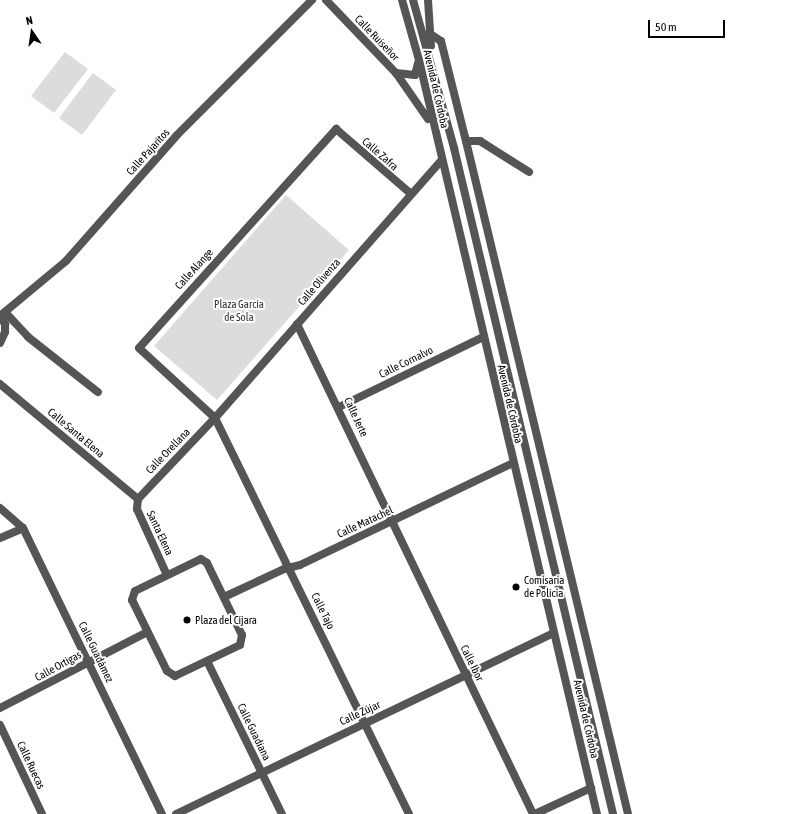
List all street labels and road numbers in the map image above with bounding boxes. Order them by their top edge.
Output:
street label: Calle Ruiseñor [352,12,402,64]
street label: Avenida de Córdoba [421,48,451,130]
street label: Calle Pajaritos [124,126,172,178]
street label: Calle Zafra [359,135,401,173]
street label: Calle Alange [172,246,216,292]
street label: Calle Olivenza [295,256,343,308]
street label: Calle Cornalvo [377,343,435,381]
street label: Avenida de Córdoba [495,363,525,445]
street label: Calle Jerte [341,395,371,439]
street label: Calle Santa Elena [45,405,107,461]
street label: Calle Orellana [143,425,193,477]
street label: Calle Matachel [335,503,395,541]
street label: Santa Elena [144,509,176,557]
street label: Calle Tajo [308,591,338,631]
street label: Calle Guadámez [76,620,116,684]
street label: Calle Ibor [458,643,486,683]
street label: Calle Ortigas [32,648,84,684]
street label: Avenida de Córdoba [571,678,601,760]
street label: Calle Zújar [338,698,382,728]
street label: Calle Guadiana [235,701,273,763]
street label: Calle Ruecas [14,739,48,791]

